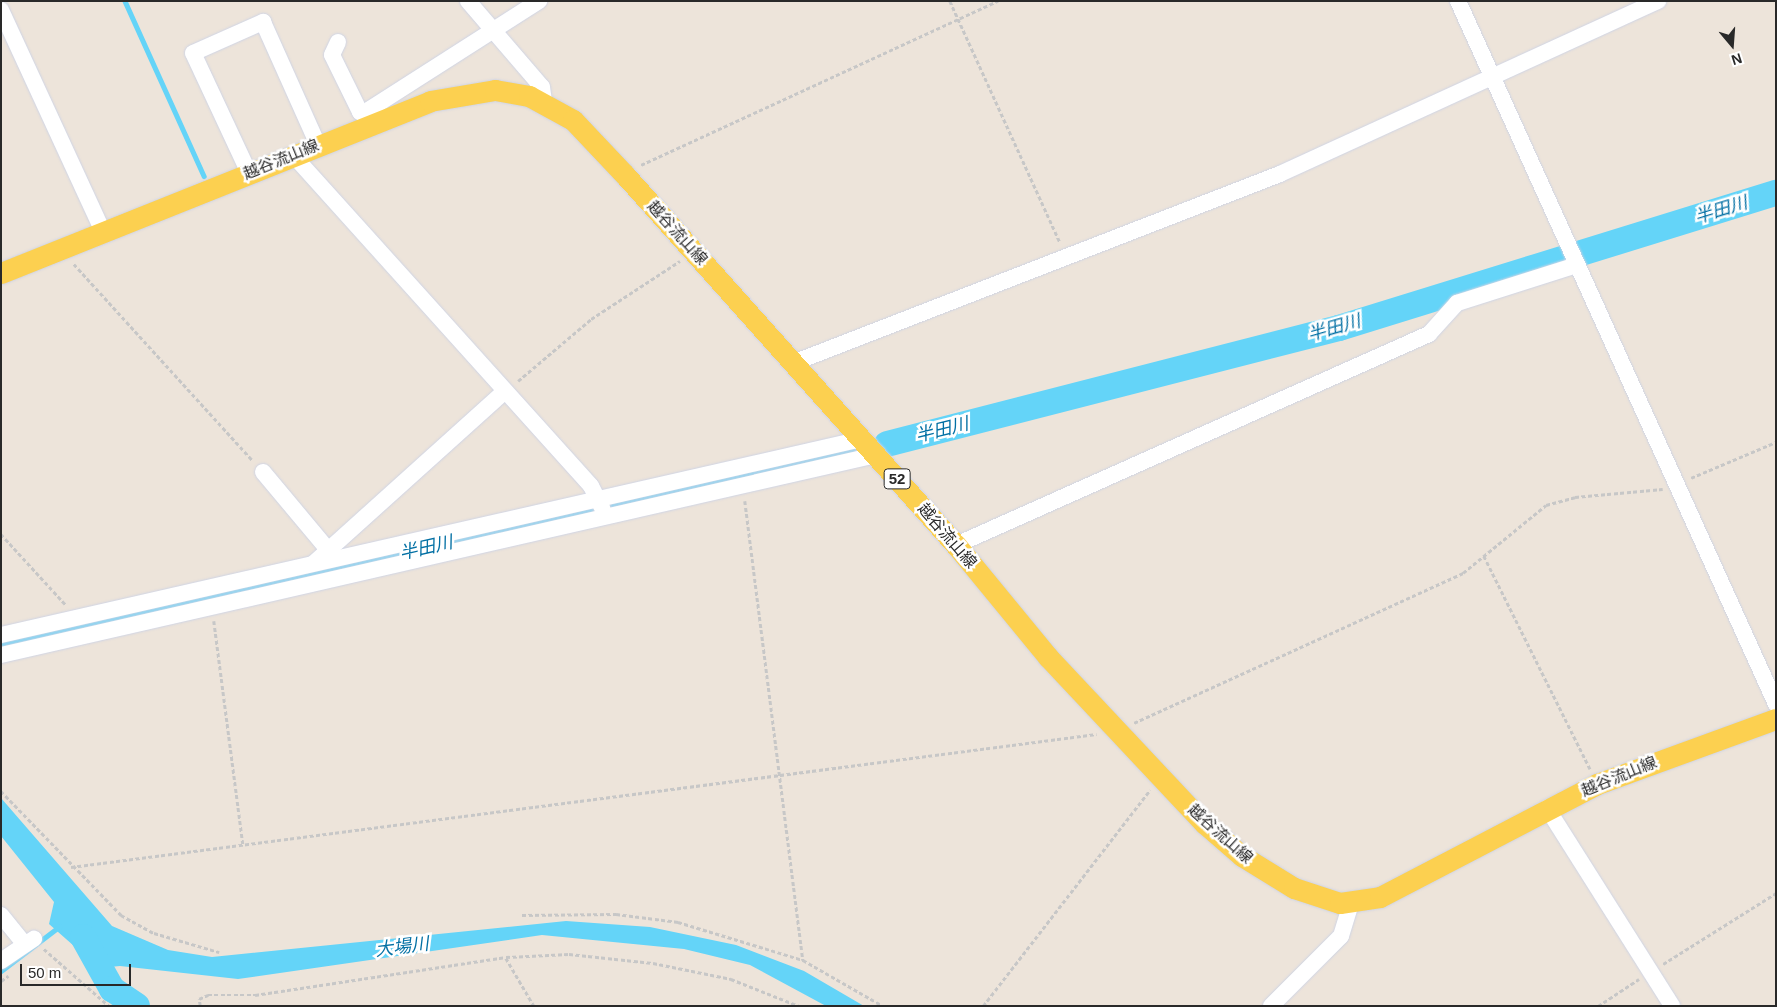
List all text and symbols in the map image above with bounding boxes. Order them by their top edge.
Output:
north arrow [1707,20,1757,70]
text: N [1729,50,1744,68]
street label: 越谷流山線 [240,136,322,184]
water label: 半田川 [1692,192,1750,228]
street label: 越谷流山線 [643,197,711,269]
water label: 半田川 [1305,310,1363,346]
water label: 半田川 [913,413,971,447]
road number: 52 [883,466,911,492]
street label: 越谷流山線 [914,500,980,572]
water label: 半田川 [397,531,455,565]
street label: 越谷流山線 [1578,753,1660,801]
street label: 越谷流山線 [1184,800,1256,868]
water label: 大場川 [374,933,430,961]
scale bar [22,954,134,986]
text: 50 m [28,964,61,981]

